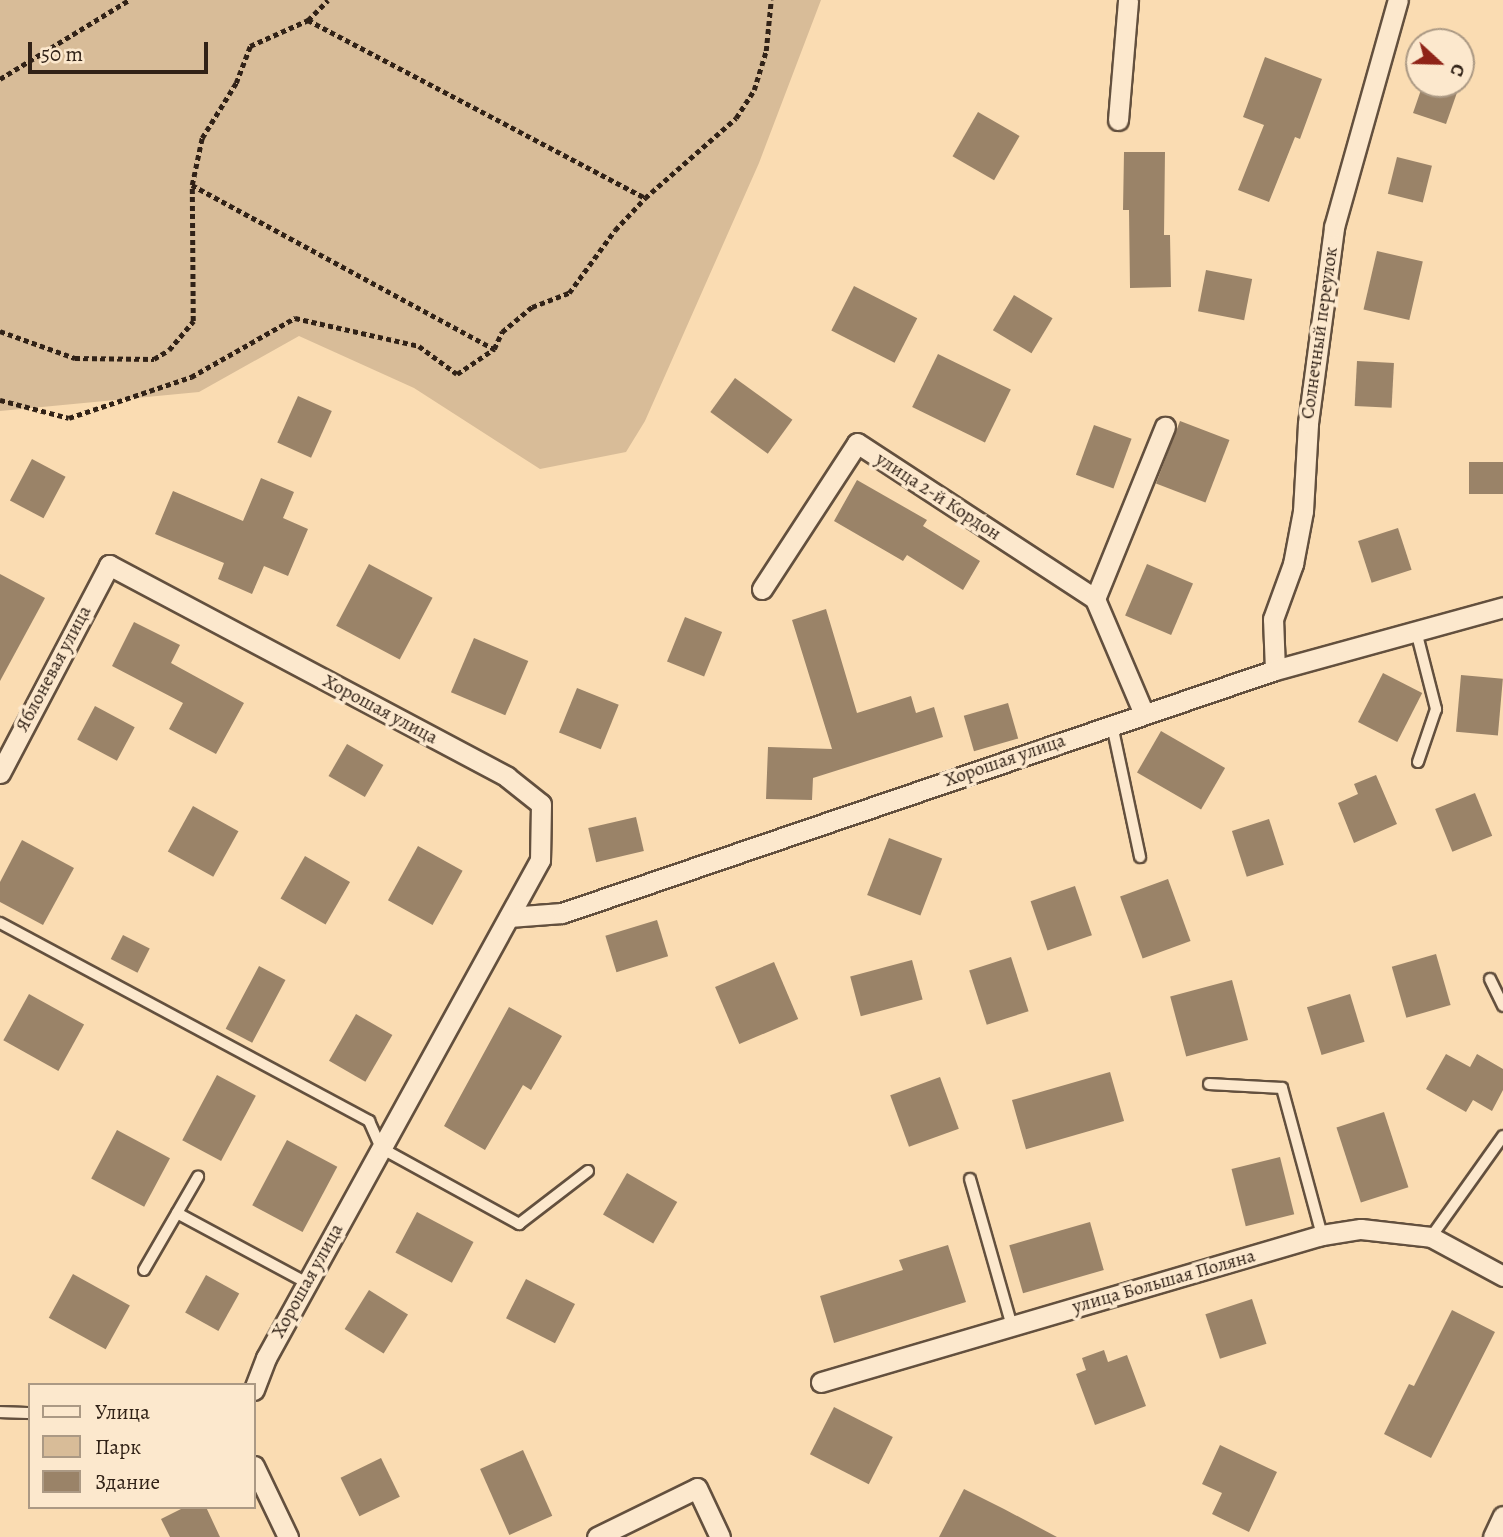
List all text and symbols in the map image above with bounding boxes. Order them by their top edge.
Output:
scale bar [32,28,212,72]
north arrow [1405,28,1475,98]
text: 50 m [41,40,83,68]
text: С [1443,60,1472,80]
street label: Солнечный переулок [1297,245,1343,421]
street label: улица 2-й Кордон [871,448,1005,546]
street label: Яблоневая улица [11,602,97,736]
street label: Хорошая улица [319,670,441,750]
street label: Хорошая улица [941,730,1069,792]
street label: Хорошая улица [267,1220,349,1342]
street label: улица Большая Поляна [1070,1245,1258,1319]
legend [28,1383,256,1509]
text: Улица [95,1398,150,1426]
text: Парк [95,1433,141,1461]
text: Здание [95,1468,160,1496]

